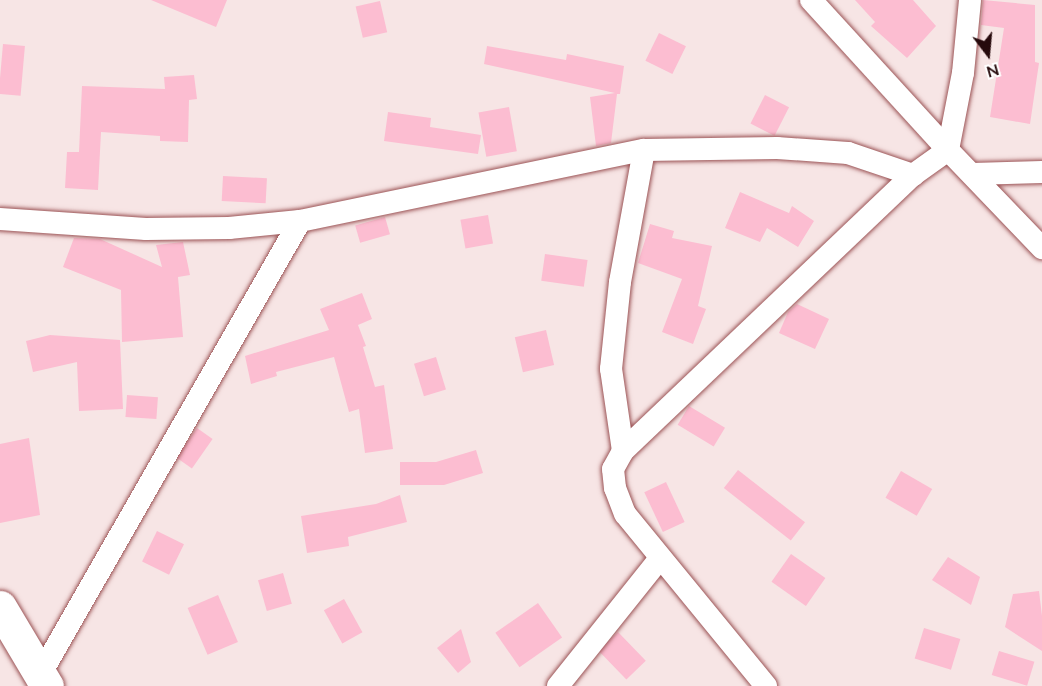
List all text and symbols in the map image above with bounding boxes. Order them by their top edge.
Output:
north arrow [958,24,1018,84]
text: N [984,60,1002,83]

